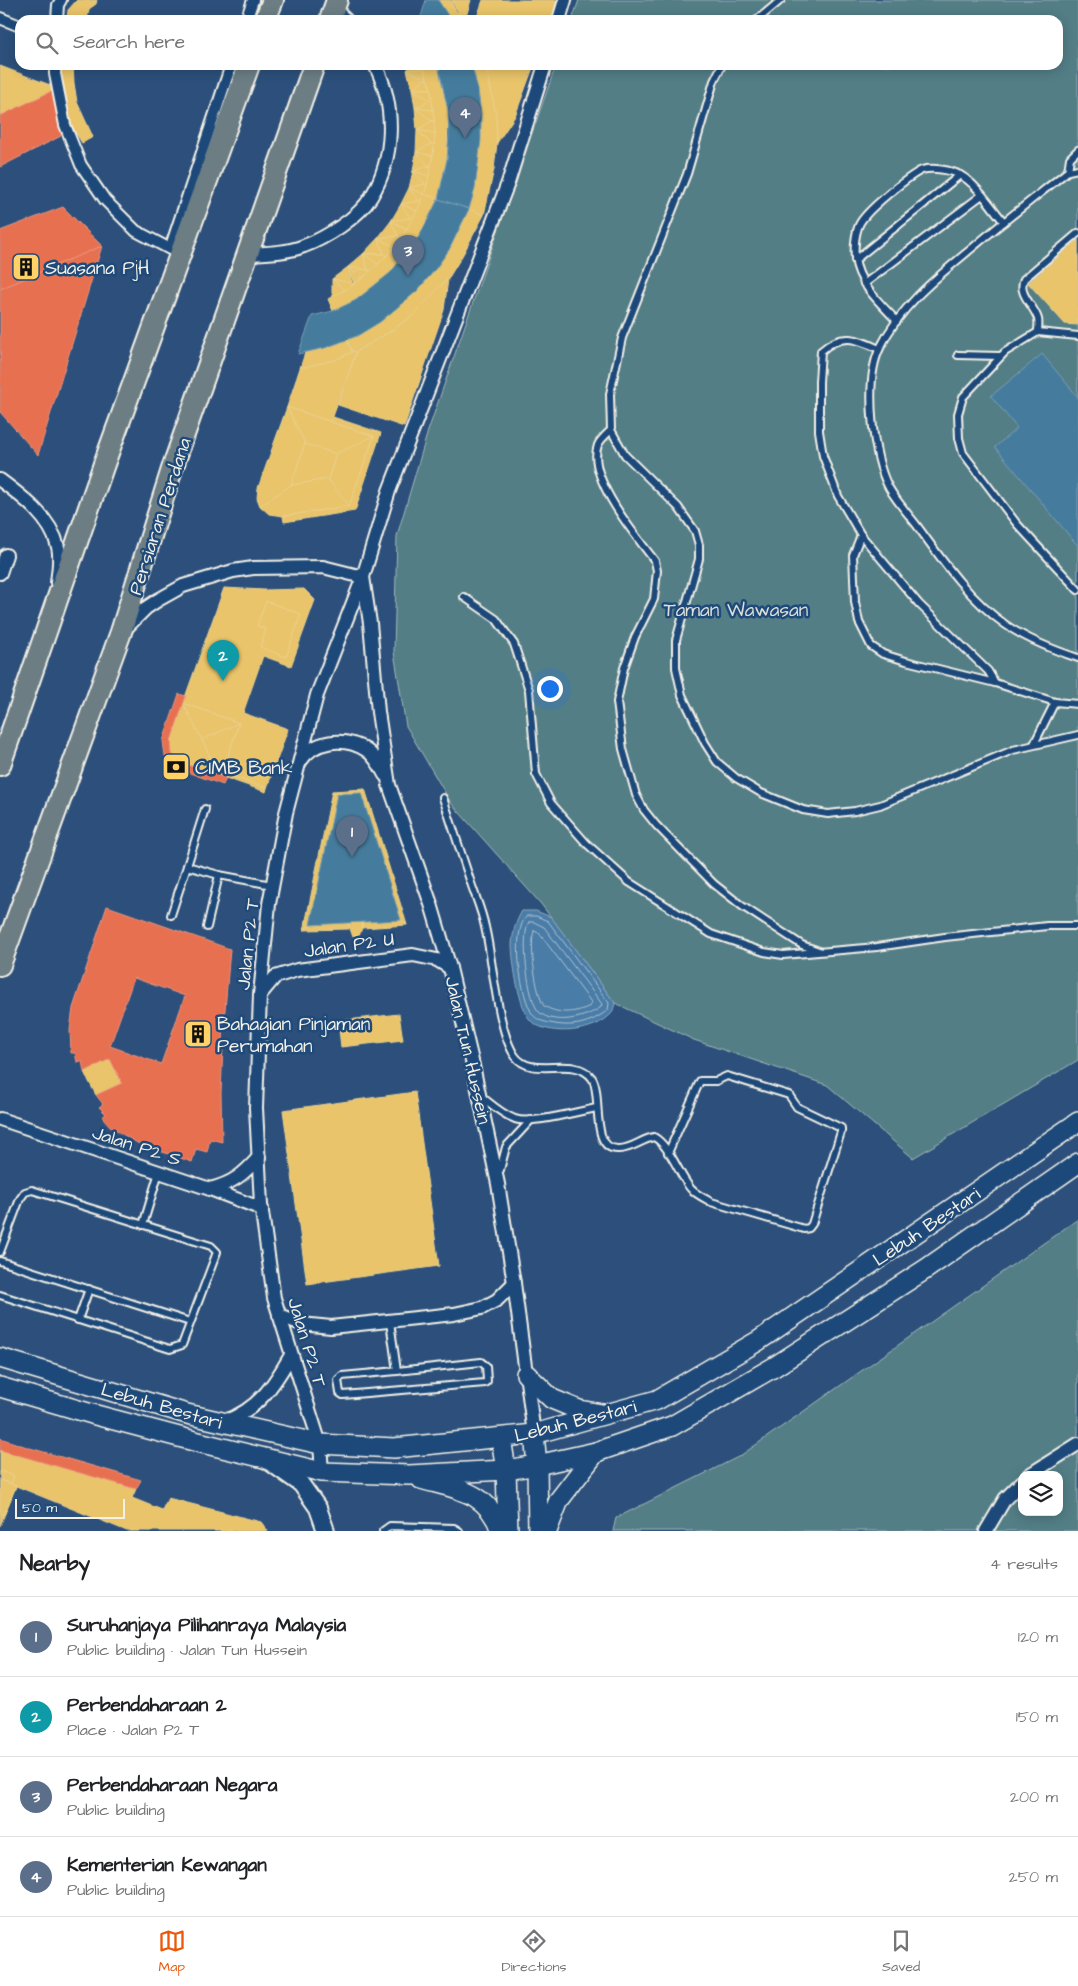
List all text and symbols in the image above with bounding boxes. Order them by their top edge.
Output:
search box [15,15,1063,70]
icon: search [33,29,61,57]
text: Search here [73,29,185,56]
pin: 4 [449,97,481,138]
pin: 3 [392,235,424,276]
building icon: Suasana PjH [11,252,41,282]
place label: Suasana PjH [45,255,150,282]
street label: Persiaran Perdana [122,434,199,598]
park label: Taman Wawasan [664,597,808,624]
pin: 2 [207,640,239,681]
your location [537,676,563,702]
bank icon: CIMB Bank [161,752,191,782]
place label: CIMB Bank [195,755,293,782]
pin: 1 [336,816,368,857]
street label: Jalan P2 T [230,897,267,991]
street label: Jalan P2 U [302,926,396,965]
street label: Jalan Tun Hussein [437,974,498,1127]
place label: Bahagian Pinjaman Perumahan [217,1011,370,1060]
building icon: Bahagian Pinjaman Perumahan [183,1019,213,1049]
street label: Jalan P2 S [88,1119,185,1174]
street label: Lebuh Bestari [868,1181,986,1273]
street label: Jalan P2 T [280,1295,333,1390]
street label: Lebuh Bestari [98,1376,225,1437]
street label: Lebuh Bestari [512,1393,639,1450]
map controls [1018,1471,1063,1516]
button: layers [1018,1471,1063,1516]
scale bar [15,1496,125,1519]
text: 50 m [22,1498,57,1518]
text: Nearby [20,1549,90,1578]
text: 4 results [990,1553,1058,1575]
text: Suruhanjaya Pilihanraya Malaysia [67,1612,346,1639]
text: 1 [35,1626,37,1648]
text: 120 m [1018,1626,1058,1648]
text: Public building · Jalan Tun Hussein [67,1639,307,1661]
text: Perbendaharaan 2 [67,1692,227,1719]
text: 2 [31,1706,41,1728]
text: 150 m [1016,1706,1058,1728]
text: Place · Jalan P2 T [67,1719,199,1741]
text: Perbendaharaan Negara [67,1772,278,1799]
text: 3 [32,1786,40,1808]
text: 200 m [1010,1786,1058,1808]
text: Public building [67,1799,165,1821]
text: Kementerian Kewangan [67,1852,267,1879]
text: 4 [31,1866,41,1888]
text: 250 m [1009,1866,1058,1888]
text: Public building [67,1879,165,1901]
tab: Map [158,1927,186,1977]
tab: Directions [501,1927,566,1977]
tab: Saved [882,1927,920,1977]

